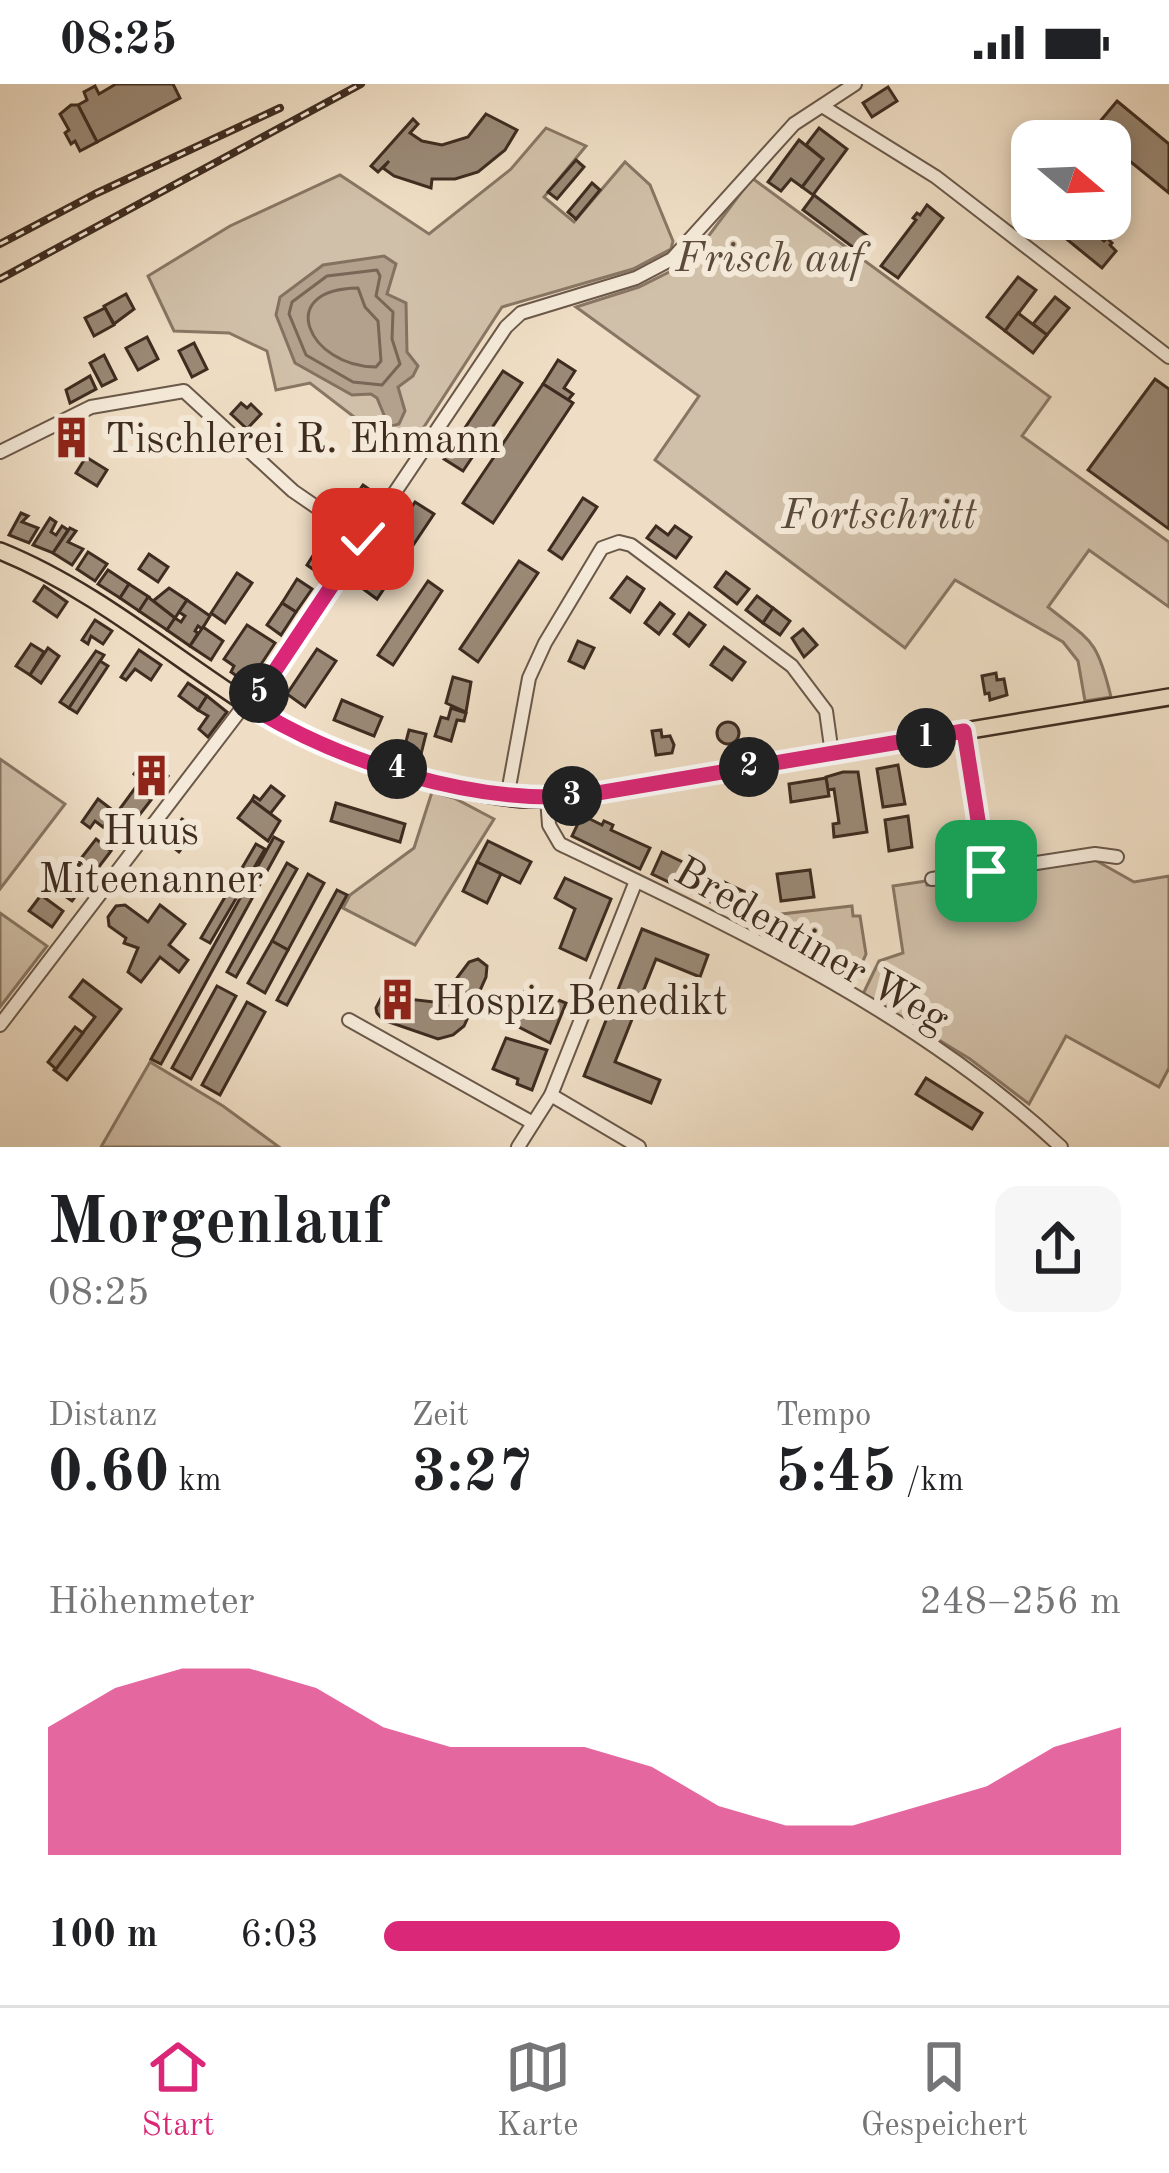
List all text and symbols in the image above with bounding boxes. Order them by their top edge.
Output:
text: 08:25 [60,19,177,64]
north arrow [1011,120,1131,240]
map controls [1011,120,1131,240]
park label: Frisch auf [674,239,871,281]
building icon: Tischlerei R. Ehmann [48,414,94,460]
place label: Tischlerei R. Ehmann [105,420,501,462]
pin [312,488,414,590]
park label: Fortschritt [780,496,977,538]
icon: check [330,506,396,572]
pin: 5 [229,663,289,723]
text: 5 [249,676,269,709]
pin: 1 [896,708,956,768]
text: 1 [916,721,936,754]
pin: 2 [719,737,779,797]
pin: 4 [367,739,427,799]
text: 2 [739,750,759,783]
building icon: Huus Miteenanner [128,752,174,798]
text: 4 [387,752,407,785]
pin: 3 [542,766,602,826]
text: 3 [562,779,582,812]
place label: Huus Miteenanner [38,812,264,902]
pin [935,820,1037,922]
icon: arrive [953,838,1019,904]
street label: Bredentiner Weg [667,851,956,1042]
building icon: Hospiz Benedikt [375,976,421,1022]
place label: Hospiz Benedikt [432,982,728,1024]
button: share [995,1186,1121,1312]
text: Morgenlauf [48,1192,386,1258]
text: 08:25 [48,1274,149,1313]
text: Distanz [48,1400,157,1433]
text: Zeit [412,1400,469,1433]
text: Tempo [775,1400,872,1433]
text: 0.60 [48,1444,169,1504]
text: 3:27 [412,1444,533,1504]
text: 5:45 [775,1444,897,1504]
text: km [169,1465,222,1498]
text: /km [897,1465,964,1498]
text: Höhenmeter [48,1583,255,1622]
text: 248–256 m [919,1583,1121,1622]
text: 100 m [48,1916,158,1955]
text: 6:03 [240,1916,319,1955]
tab: Start [141,2034,215,2147]
tab: Karte [497,2034,578,2147]
tab: Gespeichert [861,2034,1028,2147]

